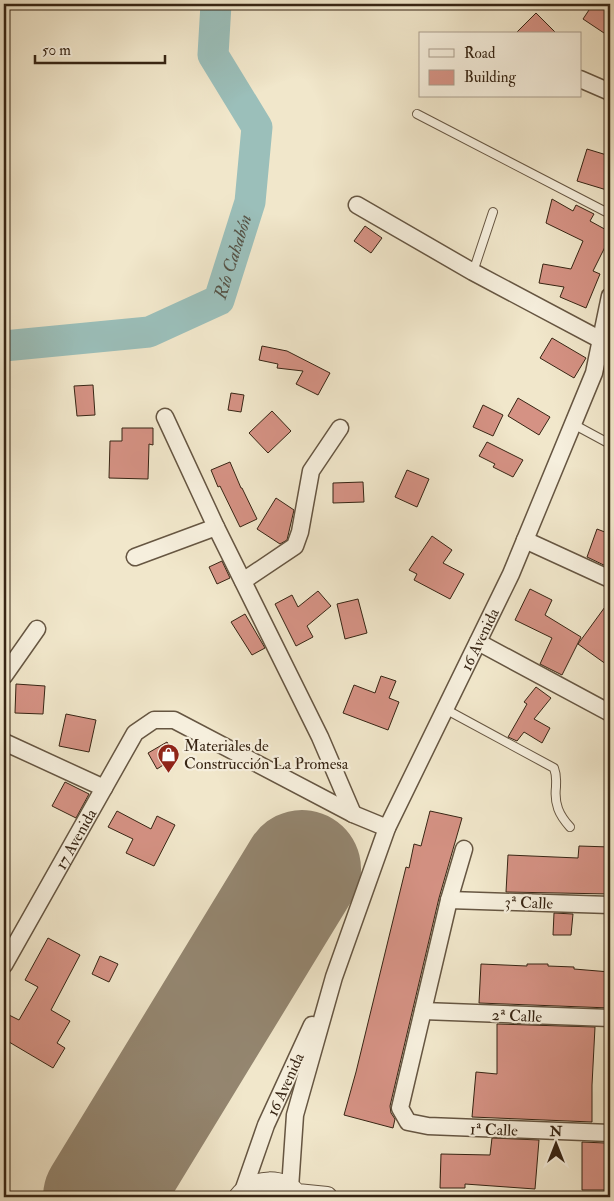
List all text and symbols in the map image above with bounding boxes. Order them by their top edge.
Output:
scale bar [35,32,165,64]
legend [419,32,582,98]
text: 50 m [42,41,71,60]
text: Road [464,44,496,63]
text: Building [464,68,516,87]
water label: Río Cahabón [209,212,257,303]
street label: 16 Avenida [456,605,504,674]
place label: Materiales de Construcción La Promesa [184,736,349,774]
shop icon: Materiales de Construcción La Promesa [156,742,180,773]
street label: 17 Avenida [51,805,101,873]
street label: 3ª Calle [504,892,554,914]
street label: 2ª Calle [491,1005,543,1027]
street label: 16 Avenida [263,1049,309,1119]
north arrow [532,1118,582,1168]
street label: 1ª Calle [470,1119,519,1141]
text: N [549,1123,563,1140]

